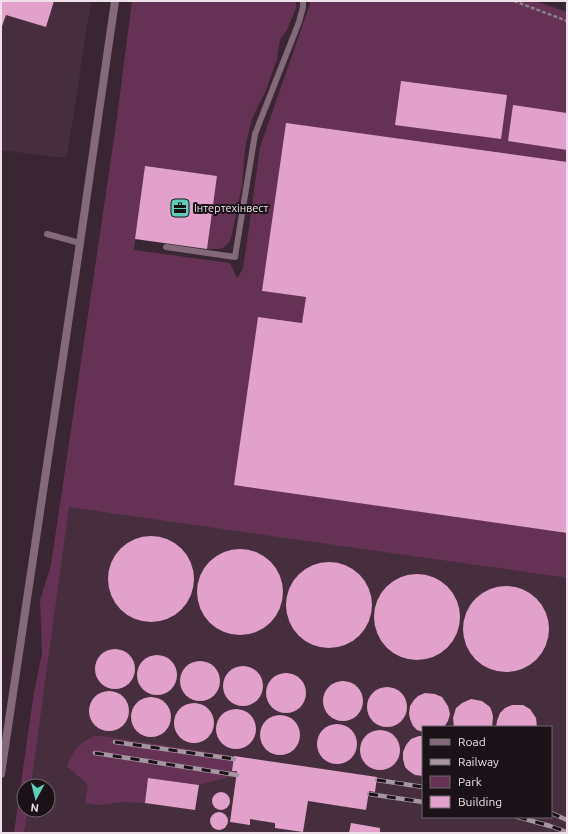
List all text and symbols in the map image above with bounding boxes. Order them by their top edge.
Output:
office icon: Інтертехінвест [169,197,191,219]
place label: Інтертехінвест [194,202,269,214]
legend [422,726,552,818]
text: Road [458,735,486,748]
text: Railway [458,755,499,768]
text: Park [458,775,482,788]
north arrow [16,778,56,818]
text: Building [458,795,502,808]
text: N [30,801,40,814]

